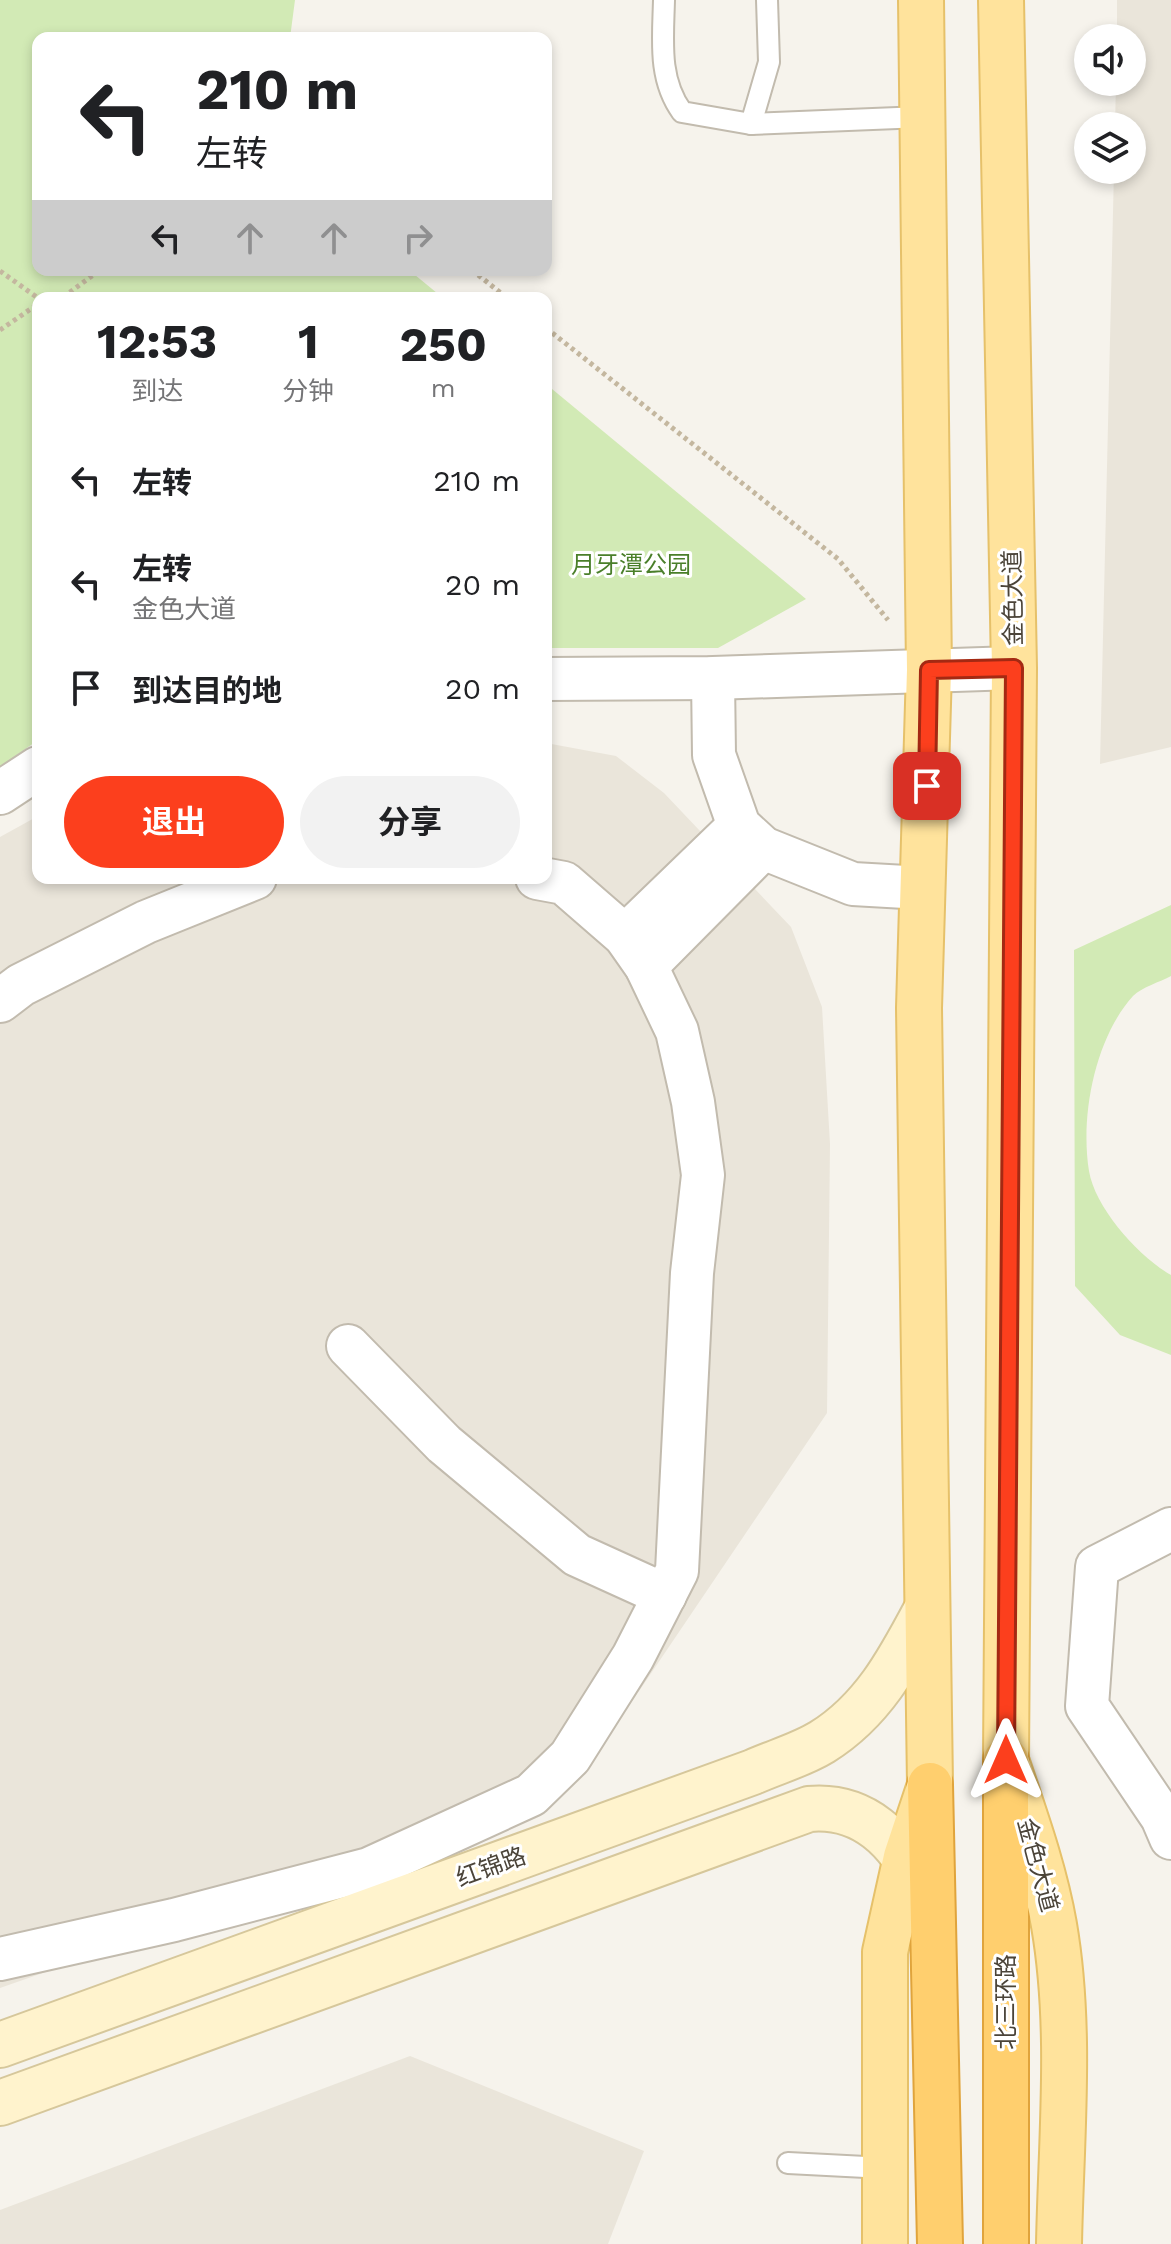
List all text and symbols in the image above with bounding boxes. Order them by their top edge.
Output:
map controls [1074,24,1146,184]
button: sound [1074,24,1146,96]
text: 210 m [196,57,358,123]
icon: left [64,64,168,168]
button: layers [1074,112,1146,184]
text: 左转 [196,133,268,175]
icon: left [144,216,188,260]
icon: ahead [228,216,272,260]
icon: ahead [312,216,356,260]
icon: right [396,216,440,260]
text: 12:53 [97,313,217,370]
text: 1 [298,313,319,370]
text: 250 [399,316,487,373]
text: m [431,373,456,403]
text: 到达 [131,376,183,406]
text: 分钟 [282,376,334,406]
icon: left [64,458,108,502]
text: 210 m [433,463,520,498]
text: 左转 [132,465,192,500]
street label: 金色大道 [998,550,1028,646]
text: 左转 [132,551,192,586]
park label: 月牙潭公园 [571,551,691,579]
icon: left [64,562,108,606]
text: 20 m [445,567,520,602]
text: 金色大道 [132,594,236,624]
icon: arrive [64,666,108,710]
text: 20 m [445,671,520,706]
text: 到达目的地 [132,673,282,708]
pin [893,752,961,820]
icon: arrive [905,764,949,808]
button: 退出 [64,776,284,868]
button: 分享 [300,776,520,868]
position arrow [964,1718,1048,1802]
street label: 金色大道 [1012,1815,1064,1915]
street label: 红锦路 [452,1842,530,1892]
street label: 北三环路 [992,1954,1020,2050]

